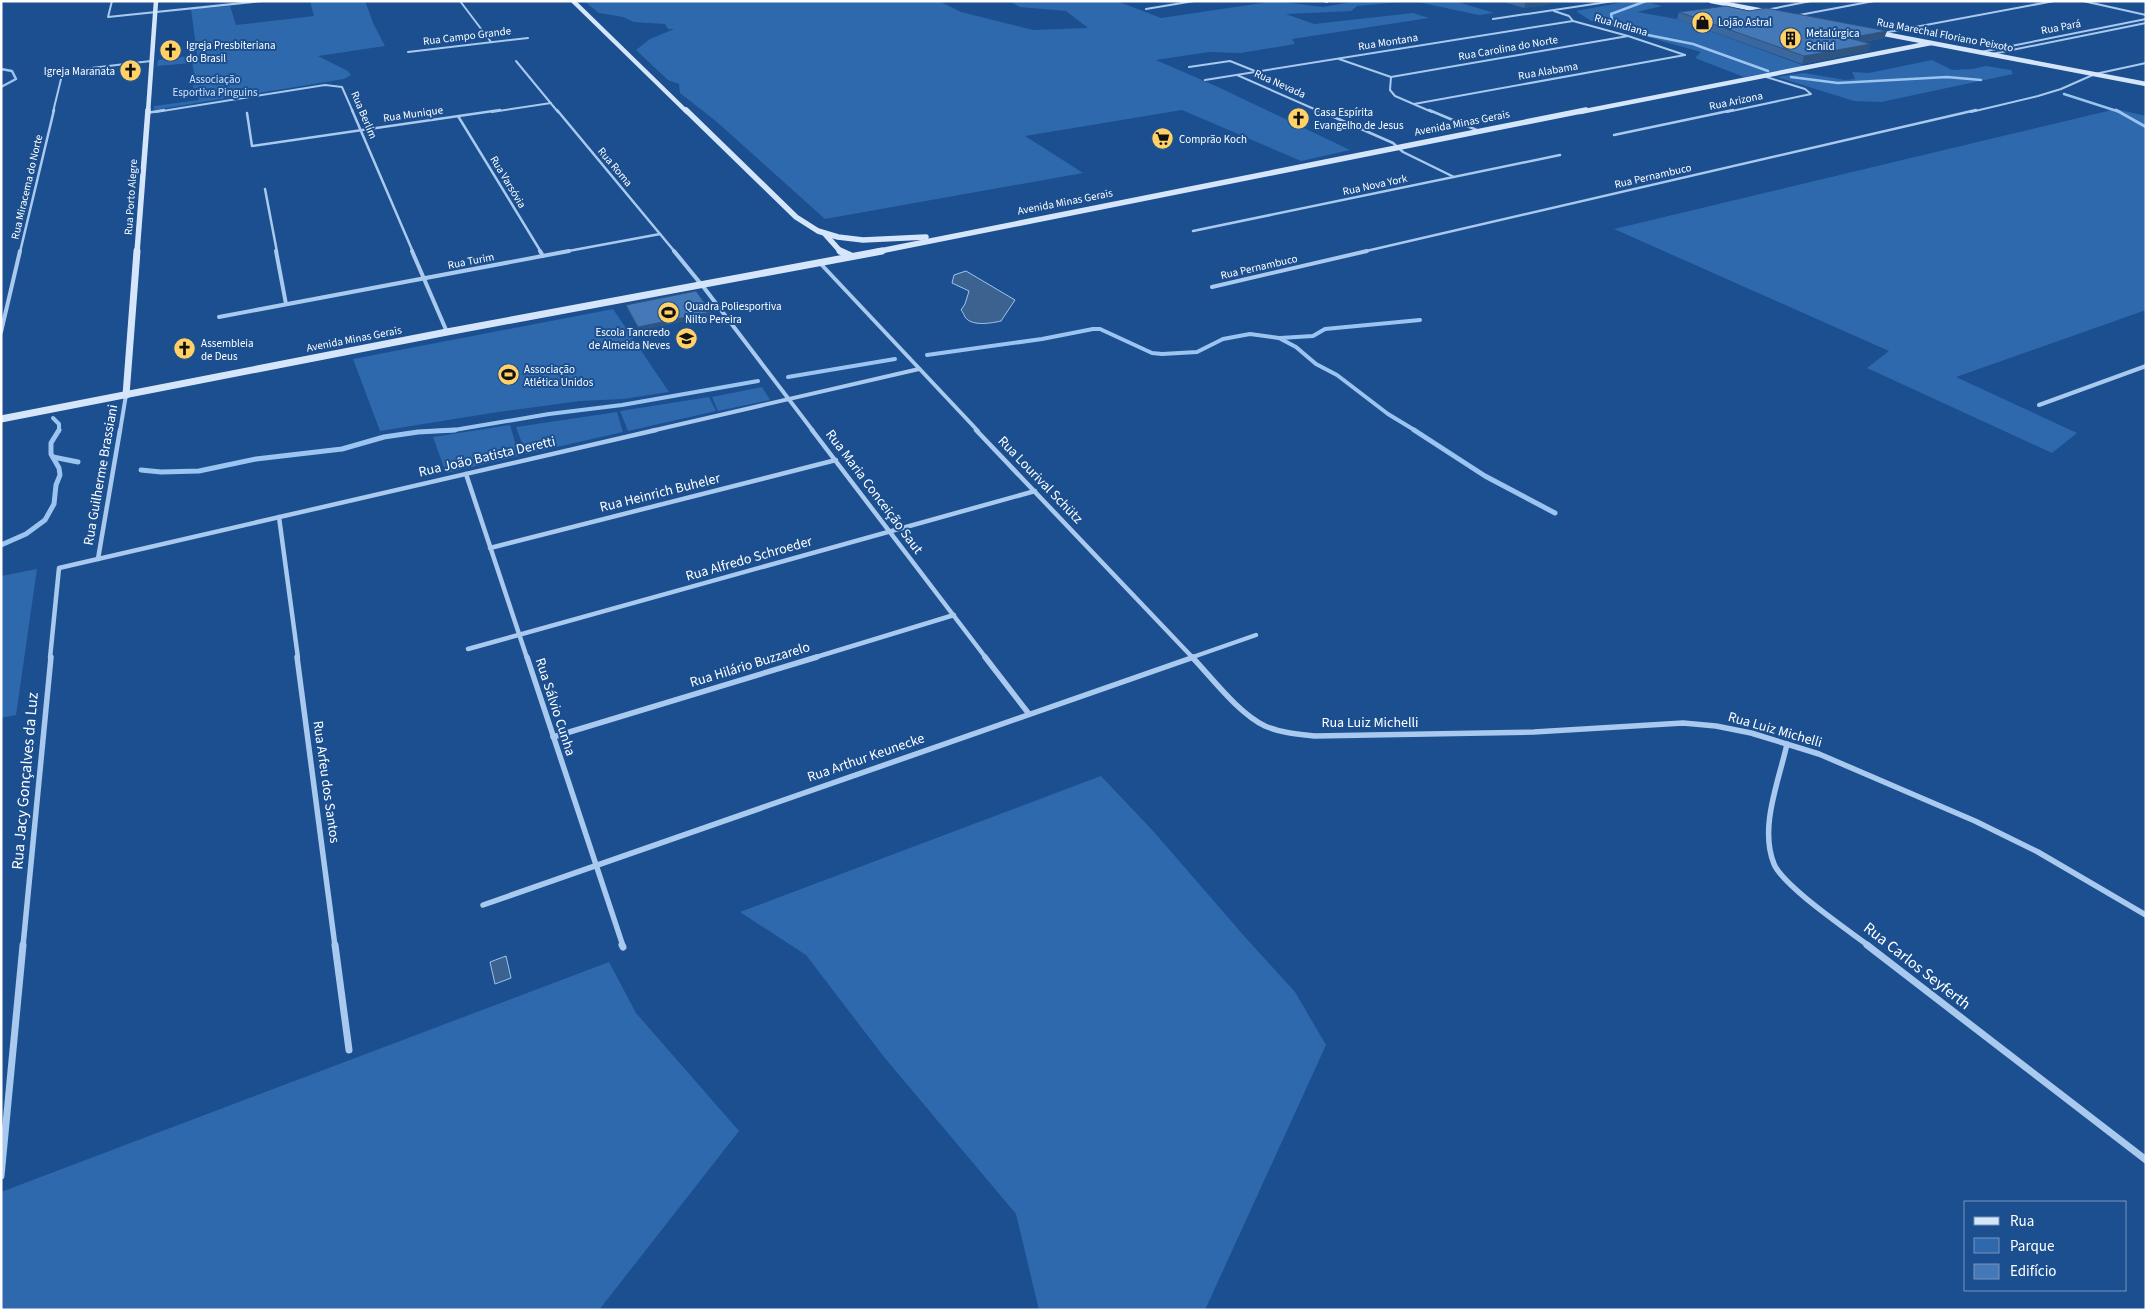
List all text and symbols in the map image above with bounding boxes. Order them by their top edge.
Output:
street label: Rua Indiana [1593,10,1649,40]
shop icon: Lojão Astral [1690,10,1714,34]
street label: Rua Marechal Floriano Peixoto [1875,14,2015,56]
place label: Lojão Astral [1718,15,1772,30]
street label: Rua Pará [2040,16,2082,38]
street label: Rua Campo Grande [422,23,512,49]
place label: Metalúrgica Schild [1806,26,1860,54]
building icon: Metalúrgica Schild [1778,27,1802,51]
street label: Rua Montana [1357,30,1419,54]
street label: Rua Carolina do Norte [1457,32,1560,64]
place label: Igreja Presbiteriana do Brasil [186,38,276,66]
church icon: Igreja Presbiteriana do Brasil [158,39,182,63]
street label: Rua Alabama [1517,58,1579,84]
church icon: Igreja Maranata [119,59,143,83]
place label: Igreja Maranata [44,64,115,79]
street label: Rua Nevada [1252,66,1308,102]
park label: Associação Esportiva Pinguins [172,72,258,100]
street label: Rua Arizona [1708,88,1764,114]
street label: Rua Berlim [347,89,381,141]
street label: Rua Munique [382,102,444,126]
place label: Casa Espírita Evangelho de Jesus [1314,105,1404,133]
church icon: Casa Espírita Evangelho de Jesus [1286,106,1310,130]
street label: Avenida Minas Gerais [1413,106,1511,140]
supermarket icon: Comprão Koch [1151,127,1175,151]
place label: Comprão Koch [1179,132,1247,147]
street label: Rua Miracema do Norte [8,133,46,241]
street label: Rua Roma [594,144,636,190]
street label: Rua Varsóvia [486,153,530,211]
street label: Rua Porto Alegre [121,158,141,236]
street label: Rua Pernambuco [1613,160,1693,192]
street label: Rua Nova York [1341,171,1409,199]
street label: Avenida Minas Gerais [1016,185,1114,219]
street label: Rua Turim [447,249,495,273]
street label: Rua Pernambuco [1219,251,1299,283]
place label: Quadra Poliesportiva Nilto Pereira [685,299,782,327]
sports icon: Quadra Poliesportiva Nilto Pereira [657,300,681,324]
street label: Avenida Minas Gerais [305,322,403,356]
place label: Escola Tancredo de Almeida Neves [589,325,670,353]
school or university icon: Escola Tancredo de Almeida Neves [674,326,698,350]
place label: Assembleia de Deus [201,336,254,364]
church icon: Assembleia de Deus [173,337,197,361]
place label: Associação Atlética Unidos [524,362,594,390]
sports icon: Associação Atlética Unidos [496,363,520,387]
street label: Rua Guilherme Brassiani [79,403,123,547]
street label: Rua Maria Conceição Saut [821,426,928,559]
street label: Rua João Batista Deretti [417,432,557,482]
street label: Rua Lourival Schütz [993,432,1087,528]
street label: Rua Heinrich Buheler [598,468,722,518]
street label: Rua Alfredo Schroeder [683,531,815,587]
street label: Rua Hilário Buzzarelo [687,637,813,693]
street label: Rua Sálvio Cunha [530,656,580,758]
street label: Rua Jacy Gonçalves da Luz [6,691,44,871]
street label: Rua Luiz Michelli [1726,707,1824,753]
street label: Rua Luiz Michelli [1321,713,1419,733]
street label: Rua Arfeu dos Santos [308,720,345,845]
street label: Rua Arthur Keunecke [805,729,927,787]
street label: Rua Carlos Seyferth [1859,917,1975,1015]
legend [1964,1201,2127,1291]
text: Rua [2010,1211,2034,1232]
text: Parque [2010,1236,2054,1257]
text: Edifício [2010,1261,2057,1282]

